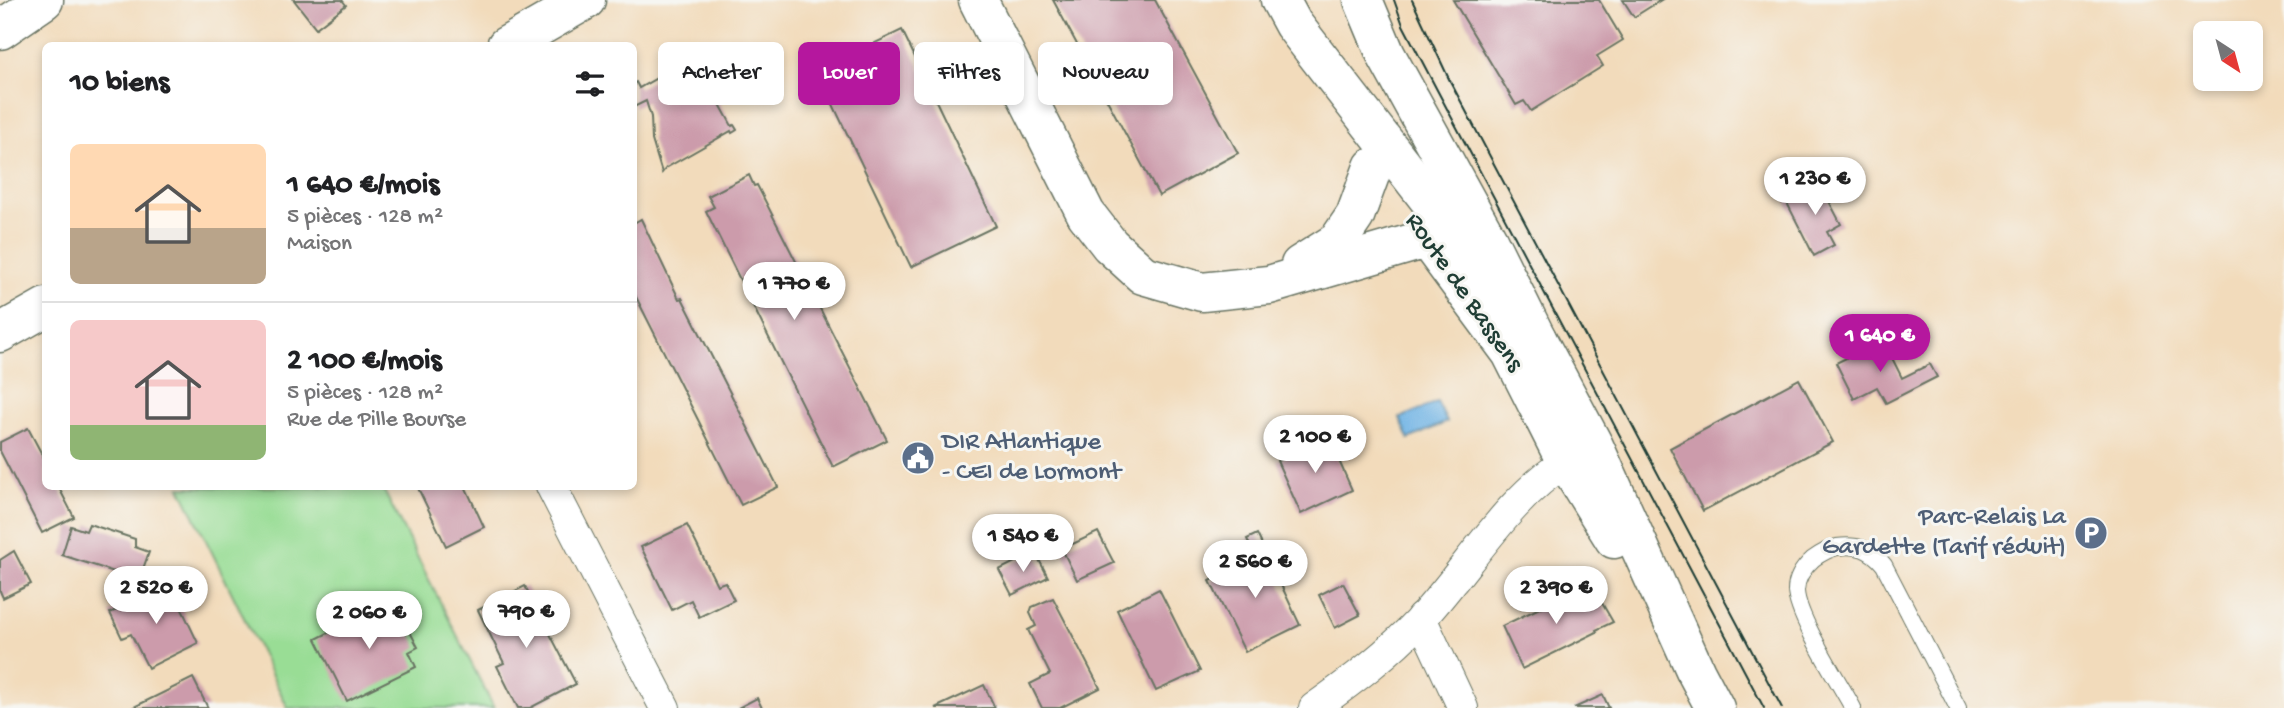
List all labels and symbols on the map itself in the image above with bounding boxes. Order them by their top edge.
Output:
north arrow [2193,21,2263,91]
pin: 1 230 € [1750,158,1880,217]
street label: Route de Bassens [1397,208,1530,379]
pin: 1 770 € [729,262,859,322]
pin: 1 640 € [1815,314,1945,374]
pin: 2 100 € [1250,416,1380,475]
place label: DIR Atlantique - CEI de Lormont [940,428,1123,489]
public building icon: DIR Atlantique - CEI de Lormont [899,439,937,477]
place label: Parc-Relais La Gardette (Tarif réduit) [1822,503,2068,564]
pin: 1 540 € [958,514,1088,574]
parking icon: Parc-Relais La Gardette (Tarif réduit) [2072,514,2110,552]
pin: 2 560 € [1190,540,1320,600]
pin: 2 520 € [91,566,221,626]
pin: 2 390 € [1491,566,1621,626]
pin: 790 € [477,590,575,650]
pin: 2 060 € [304,592,434,651]

